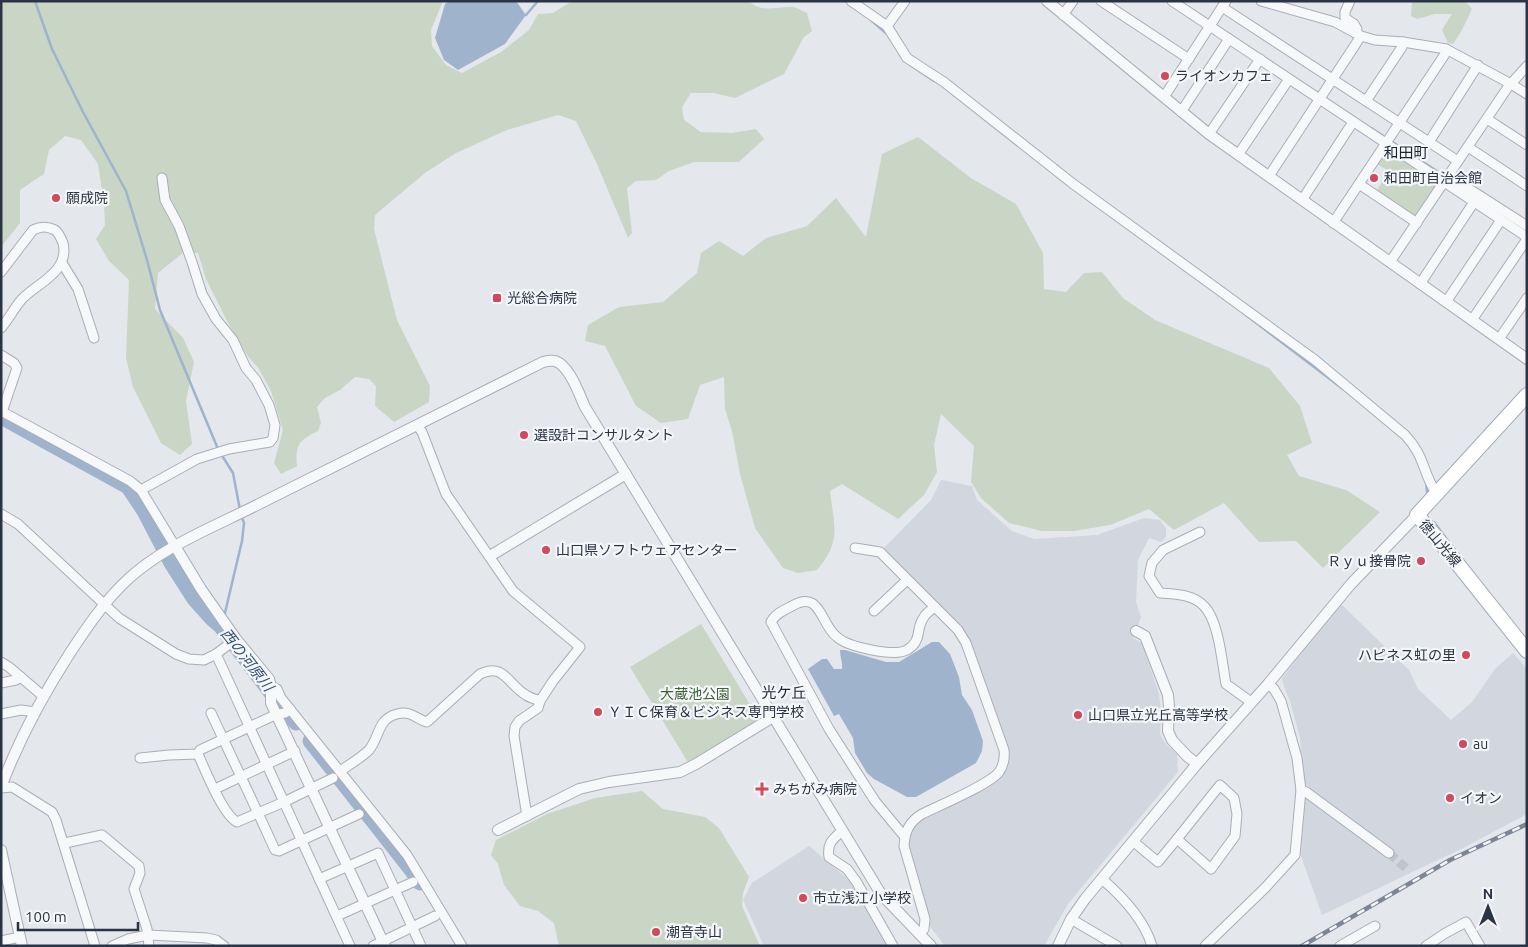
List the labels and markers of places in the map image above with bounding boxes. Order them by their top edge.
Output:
place label: ライオンカフェ [1175,68,1273,84]
marker: ライオンカフェ [1159,70,1171,82]
place label: 和田町自治会館 [1384,170,1482,186]
marker: 和田町自治会館 [1368,172,1380,184]
place label: 願成院 [66,190,108,206]
marker: 願成院 [50,192,62,204]
place label: 光総合病院 [507,290,577,306]
marker: 光総合病院 [491,292,503,304]
place label: 選設計コンサルタント [534,427,674,443]
marker: 選設計コンサルタント [518,429,530,441]
place label: 山口県ソフトウェアセンター [556,542,738,558]
marker: 山口県ソフトウェアセンター [540,544,552,556]
place label: Ｒｙｕ接骨院 [1327,553,1411,570]
marker: Ｒｙｕ接骨院 [1415,555,1427,567]
place label: ハピネス虹の里 [1358,647,1456,663]
marker: ハピネス虹の里 [1460,649,1472,661]
place label: ＹＩＣ保育＆ビジネス専門学校 [608,704,804,720]
marker: ＹＩＣ保育＆ビジネス専門学校 [592,706,604,718]
place label: 山口県立光丘高等学校 [1088,707,1228,723]
marker: 山口県立光丘高等学校 [1072,709,1084,721]
place label: au [1473,736,1488,752]
marker: au [1457,738,1469,750]
place label: みちがみ病院 [773,781,857,797]
marker: みちがみ病院 [755,782,769,796]
place label: イオン [1460,790,1502,806]
marker: イオン [1444,792,1456,804]
place label: 市立浅江小学校 [813,890,911,906]
marker: 市立浅江小学校 [797,892,809,904]
place label: 潮音寺山 [666,924,722,940]
marker: 潮音寺山 [650,926,662,938]

